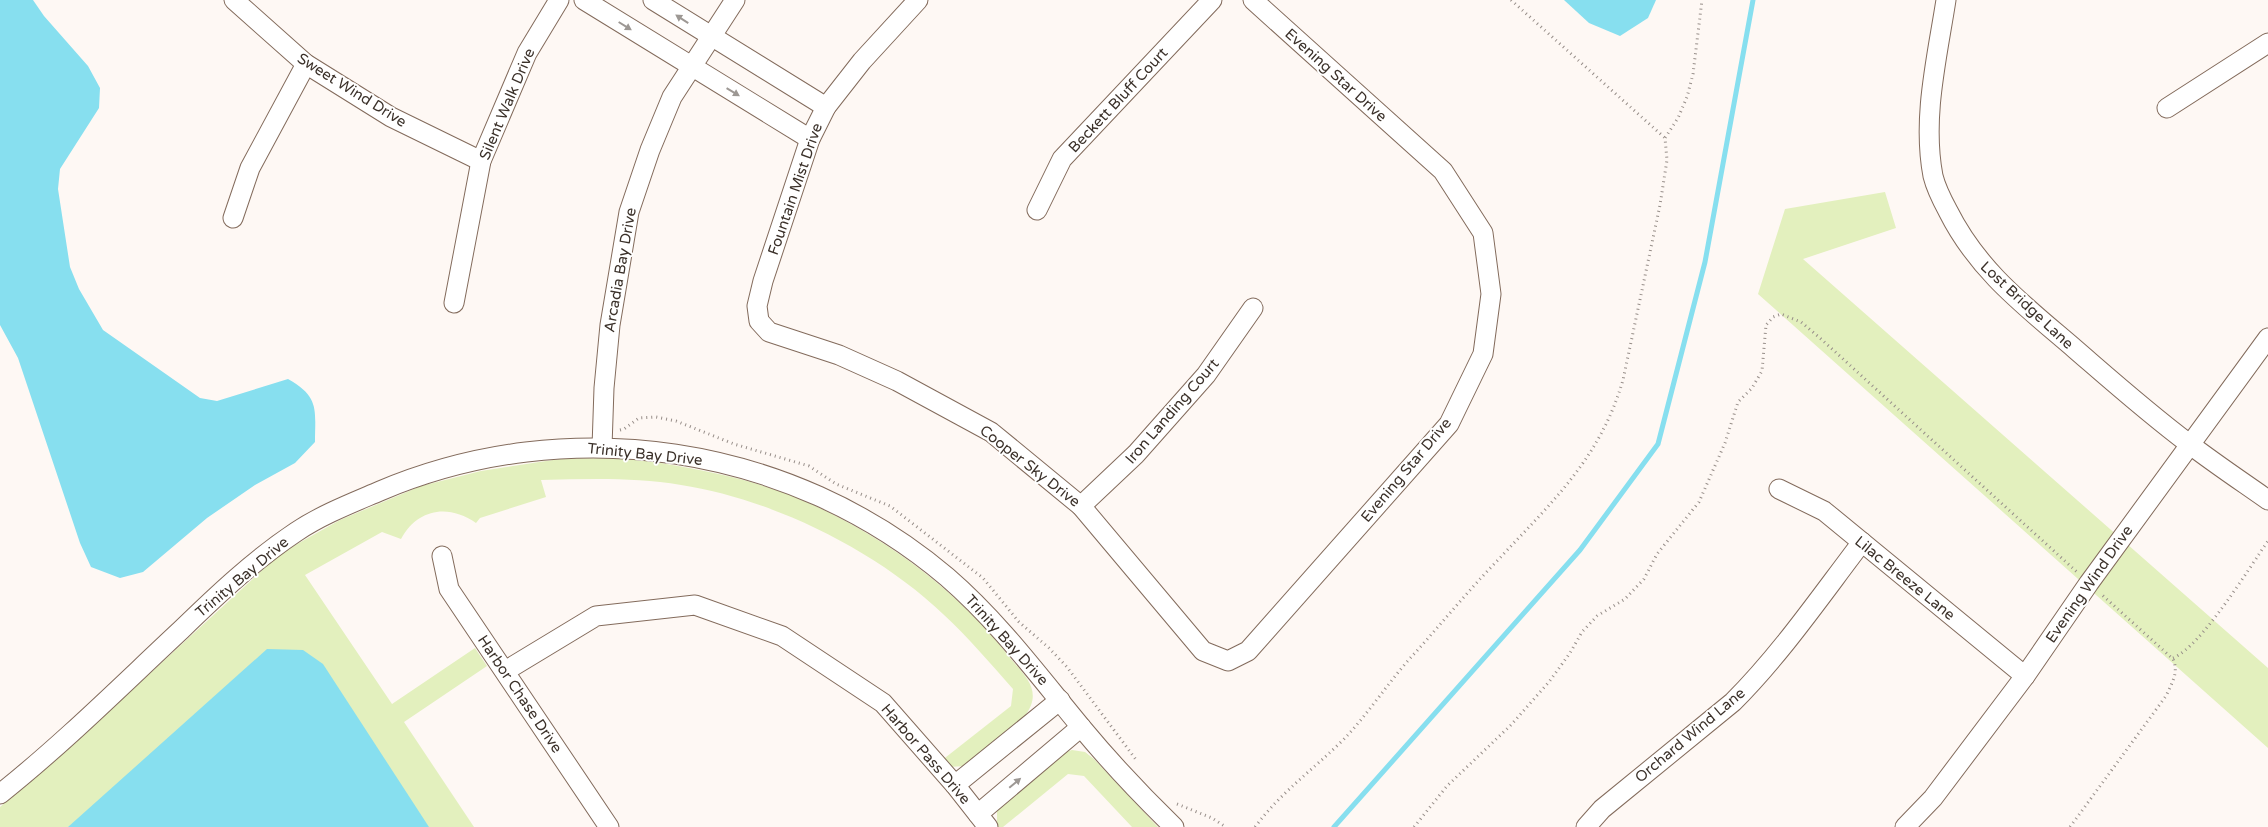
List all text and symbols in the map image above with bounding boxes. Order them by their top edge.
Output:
one-way arrow [675,14,689,23]
one-way arrow [619,21,632,30]
street label: Evening Star Drive [1281,25,1391,125]
street label: Beckett Bluff Court [1065,43,1172,156]
street label: Silent Walk Drive [475,46,539,162]
street label: Sweet Wind Drive [294,49,410,131]
one-way arrow [727,88,740,97]
street label: Fountain Mist Drive [764,121,826,257]
street label: Arcadia Bay Drive [600,206,640,334]
street label: Lost Bridge Lane [1977,257,2077,353]
street label: Iron Landing Court [1121,354,1223,467]
street label: Evening Star Drive [1357,414,1455,526]
street label: Cooper Sky Drive [976,421,1084,511]
street label: Trinity Bay Drive [586,439,704,469]
street label: Evening Wind Drive [2042,522,2136,646]
street label: Lilac Breeze Lane [1851,532,1959,624]
street label: Trinity Bay Drive [192,533,292,621]
street label: Trinity Bay Drive [962,591,1052,689]
street label: Harbor Chase Drive [474,632,566,756]
street label: Orchard Wind Lane [1631,684,1749,786]
street label: Harbor Pass Drive [878,700,974,808]
one-way arrow [1008,777,1021,788]

